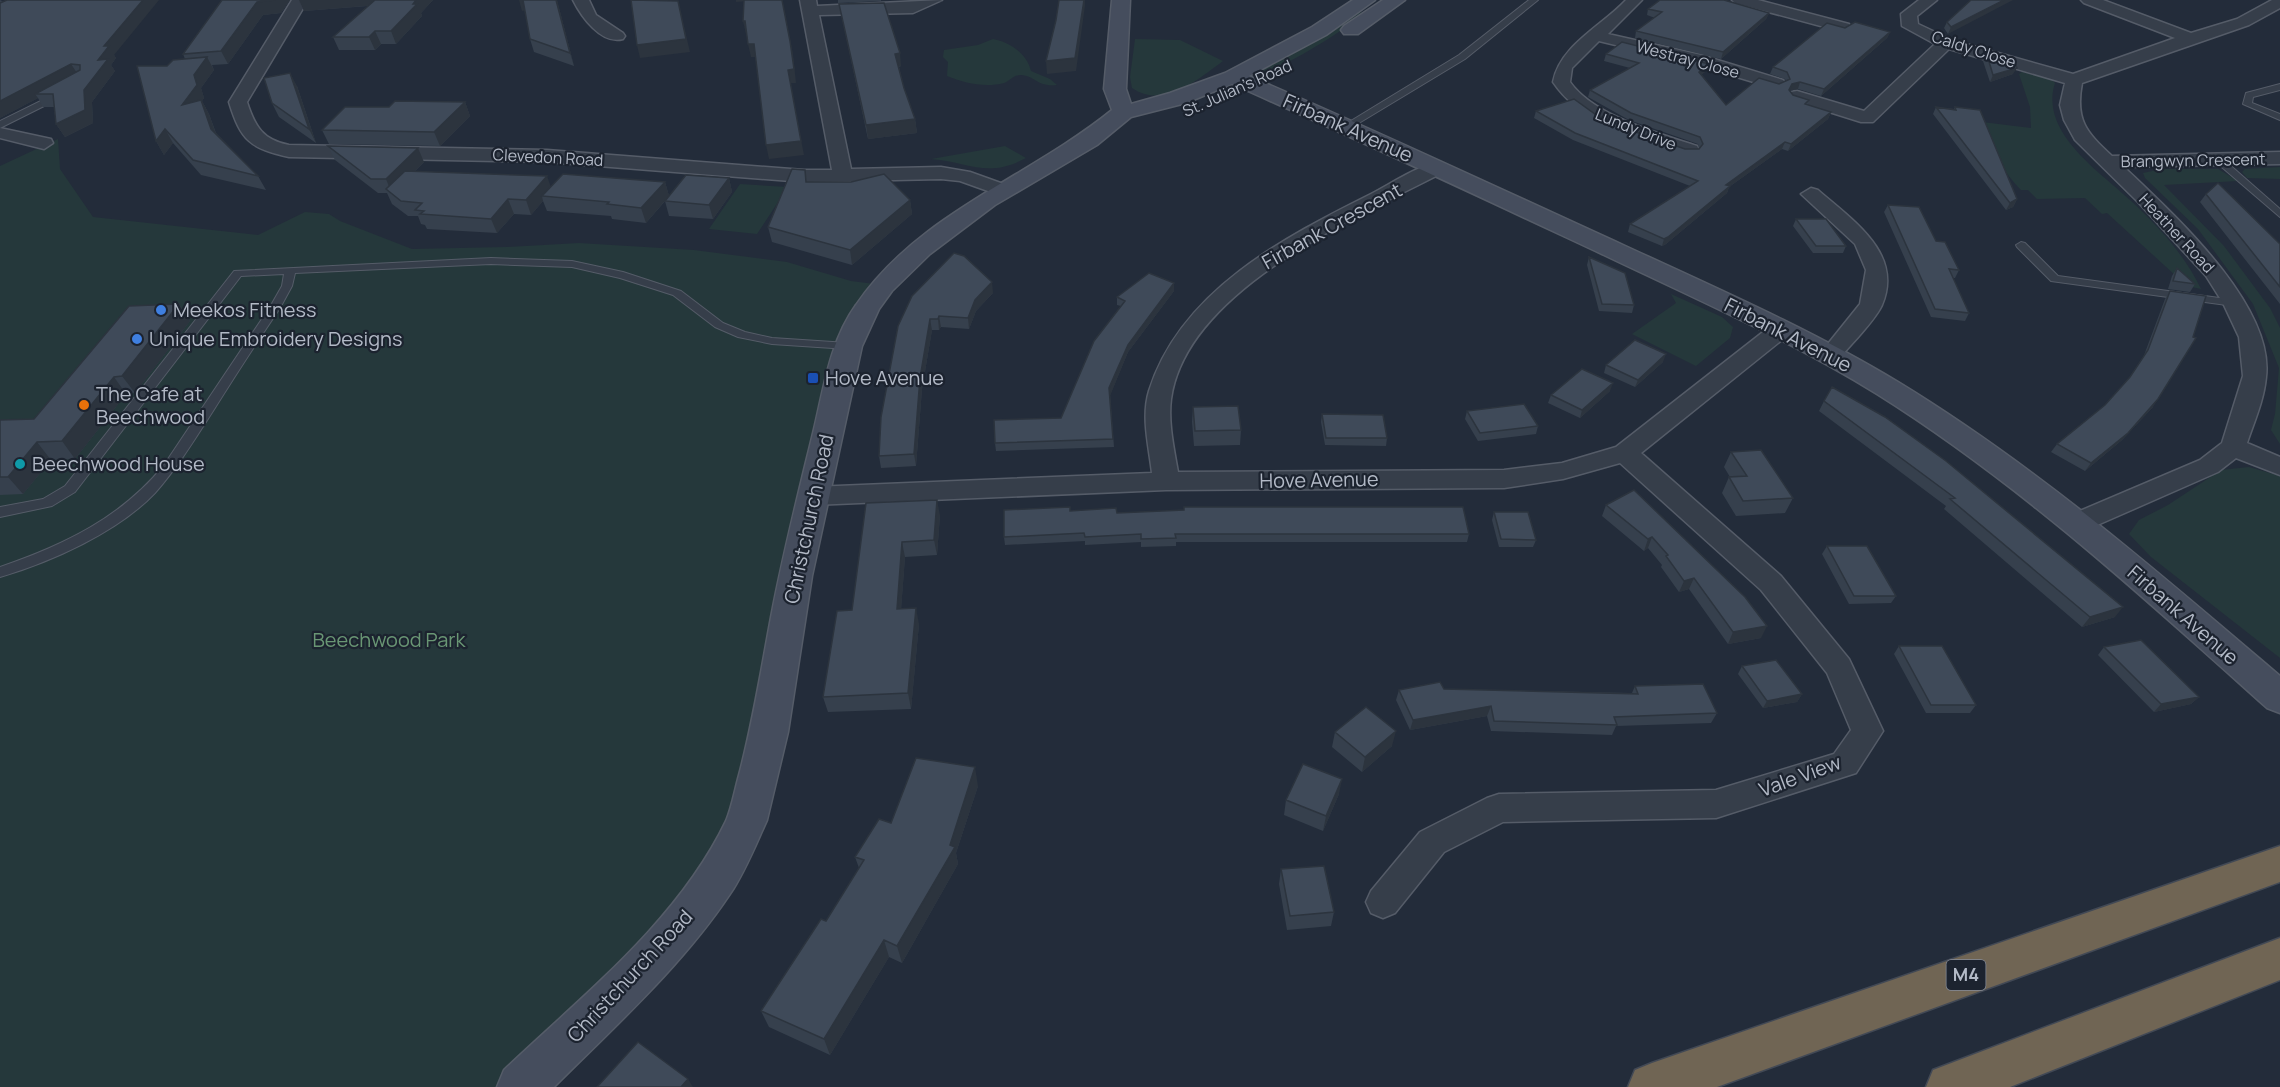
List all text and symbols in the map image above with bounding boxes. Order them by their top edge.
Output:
street label: Caldy Close [1929,25,2019,73]
street label: Westray Close [1634,35,1742,83]
street label: St. Julian's Road [1179,54,1295,122]
street label: Firbank Avenue [1279,87,1417,168]
street label: Lundy Drive [1592,103,1680,155]
street label: Clevedon Road [492,143,604,171]
street label: Brangwyn Crescent [2120,148,2266,172]
street label: Firbank Crescent [1257,176,1407,275]
street label: Heather Road [2134,188,2220,278]
street label: Firbank Avenue [1720,291,1856,378]
place label: Meekos Fitness [173,296,316,323]
marker: Meekos Fitness [154,303,168,317]
place label: Unique Embroidery Designs [149,325,402,352]
marker: Unique Embroidery Designs [130,332,144,346]
place label: Hove Avenue [825,364,944,391]
marker: Hove Avenue [806,371,820,385]
place label: The Cafe at Beechwood [96,380,205,430]
marker: The Cafe at Beechwood [77,398,91,412]
street label: Christchurch Road [777,432,840,606]
place label: Beechwood House [32,450,205,477]
marker: Beechwood House [13,457,27,471]
street label: Hove Avenue [1259,465,1379,494]
street label: Firbank Avenue [2122,559,2245,670]
park label: Beechwood Park [313,626,467,653]
street label: Vale View [1755,748,1845,803]
street label: Christchurch Road [561,903,698,1048]
road number: M4 [1946,960,1986,990]

